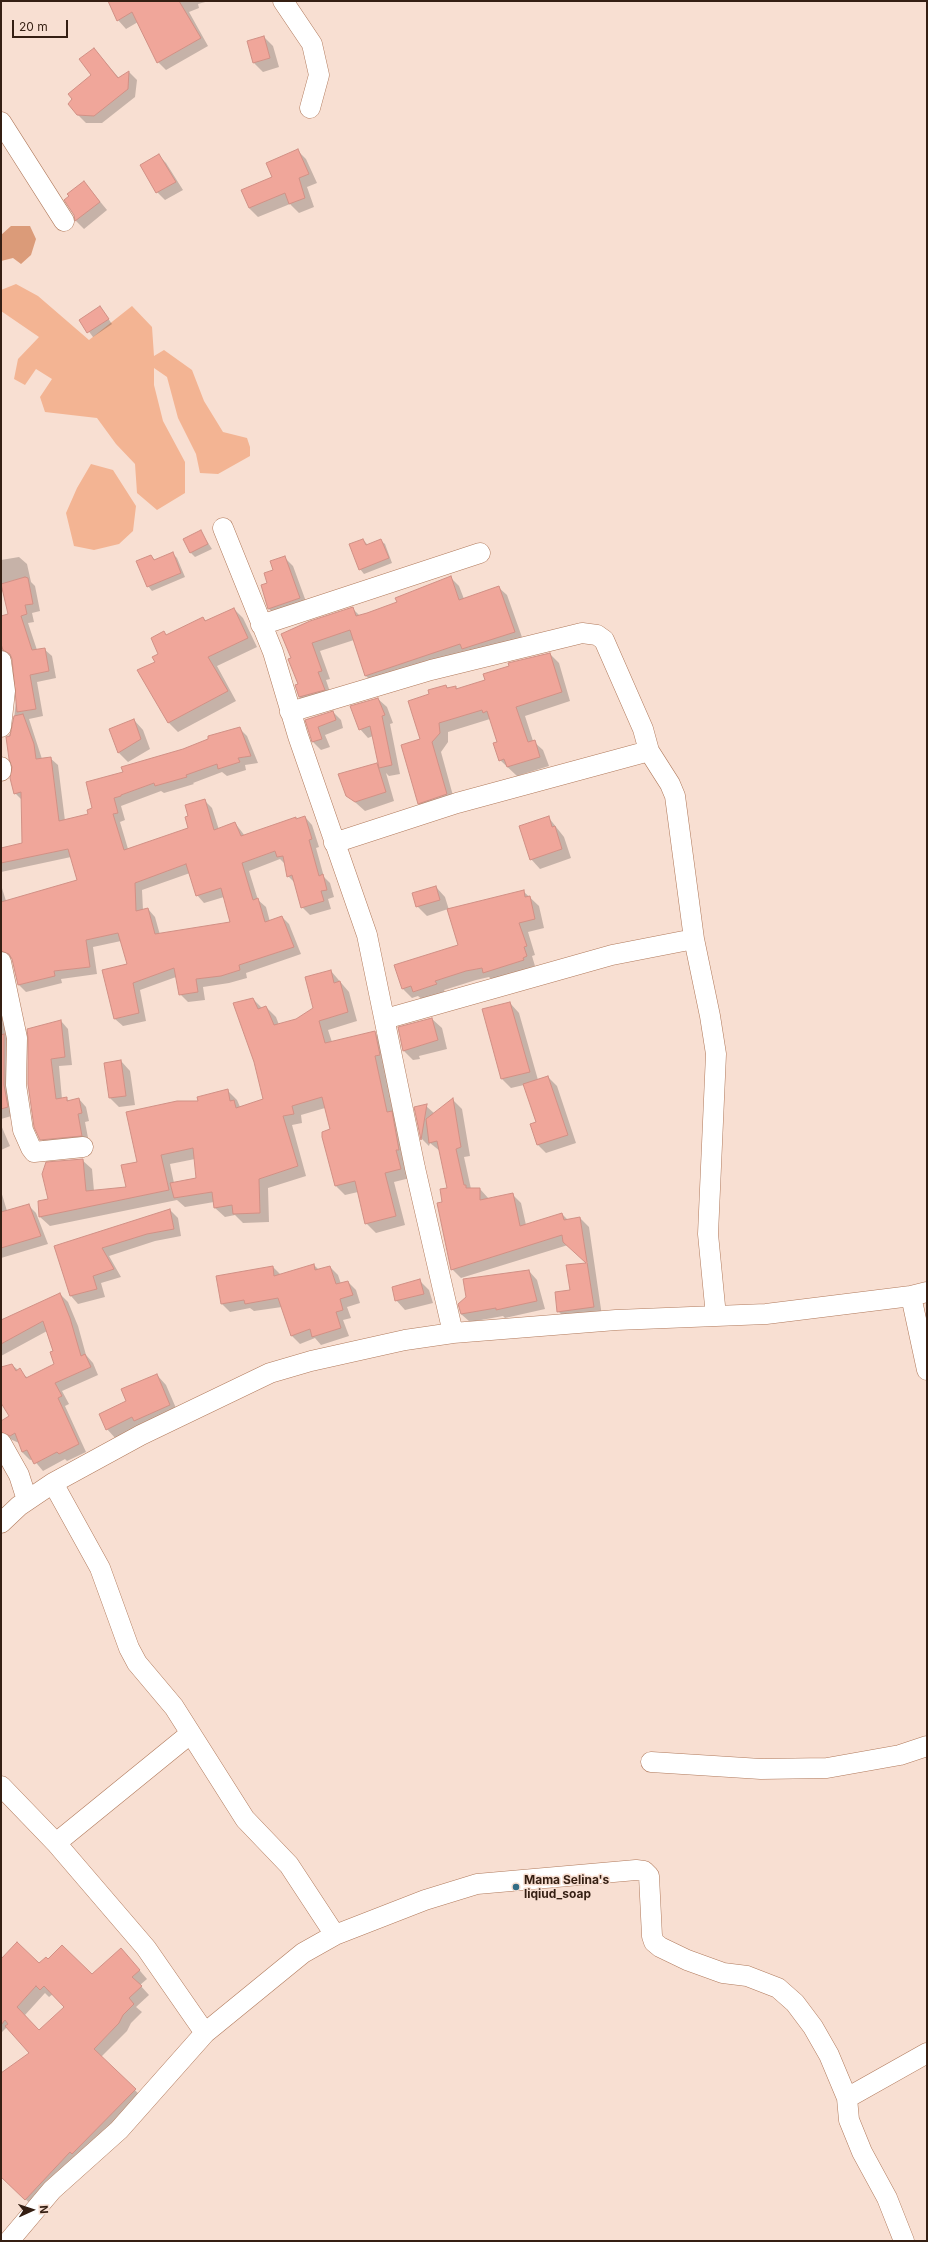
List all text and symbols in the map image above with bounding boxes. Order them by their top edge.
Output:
scale bar [14,12,70,38]
text: 20 m [19,19,48,34]
place label: Mama Selina's liqiud_soap [524,1873,609,1901]
marker: Mama Selina's liqiud_soap [511,1882,521,1892]
north arrow [12,2190,52,2230]
text: N [37,2205,51,2214]

